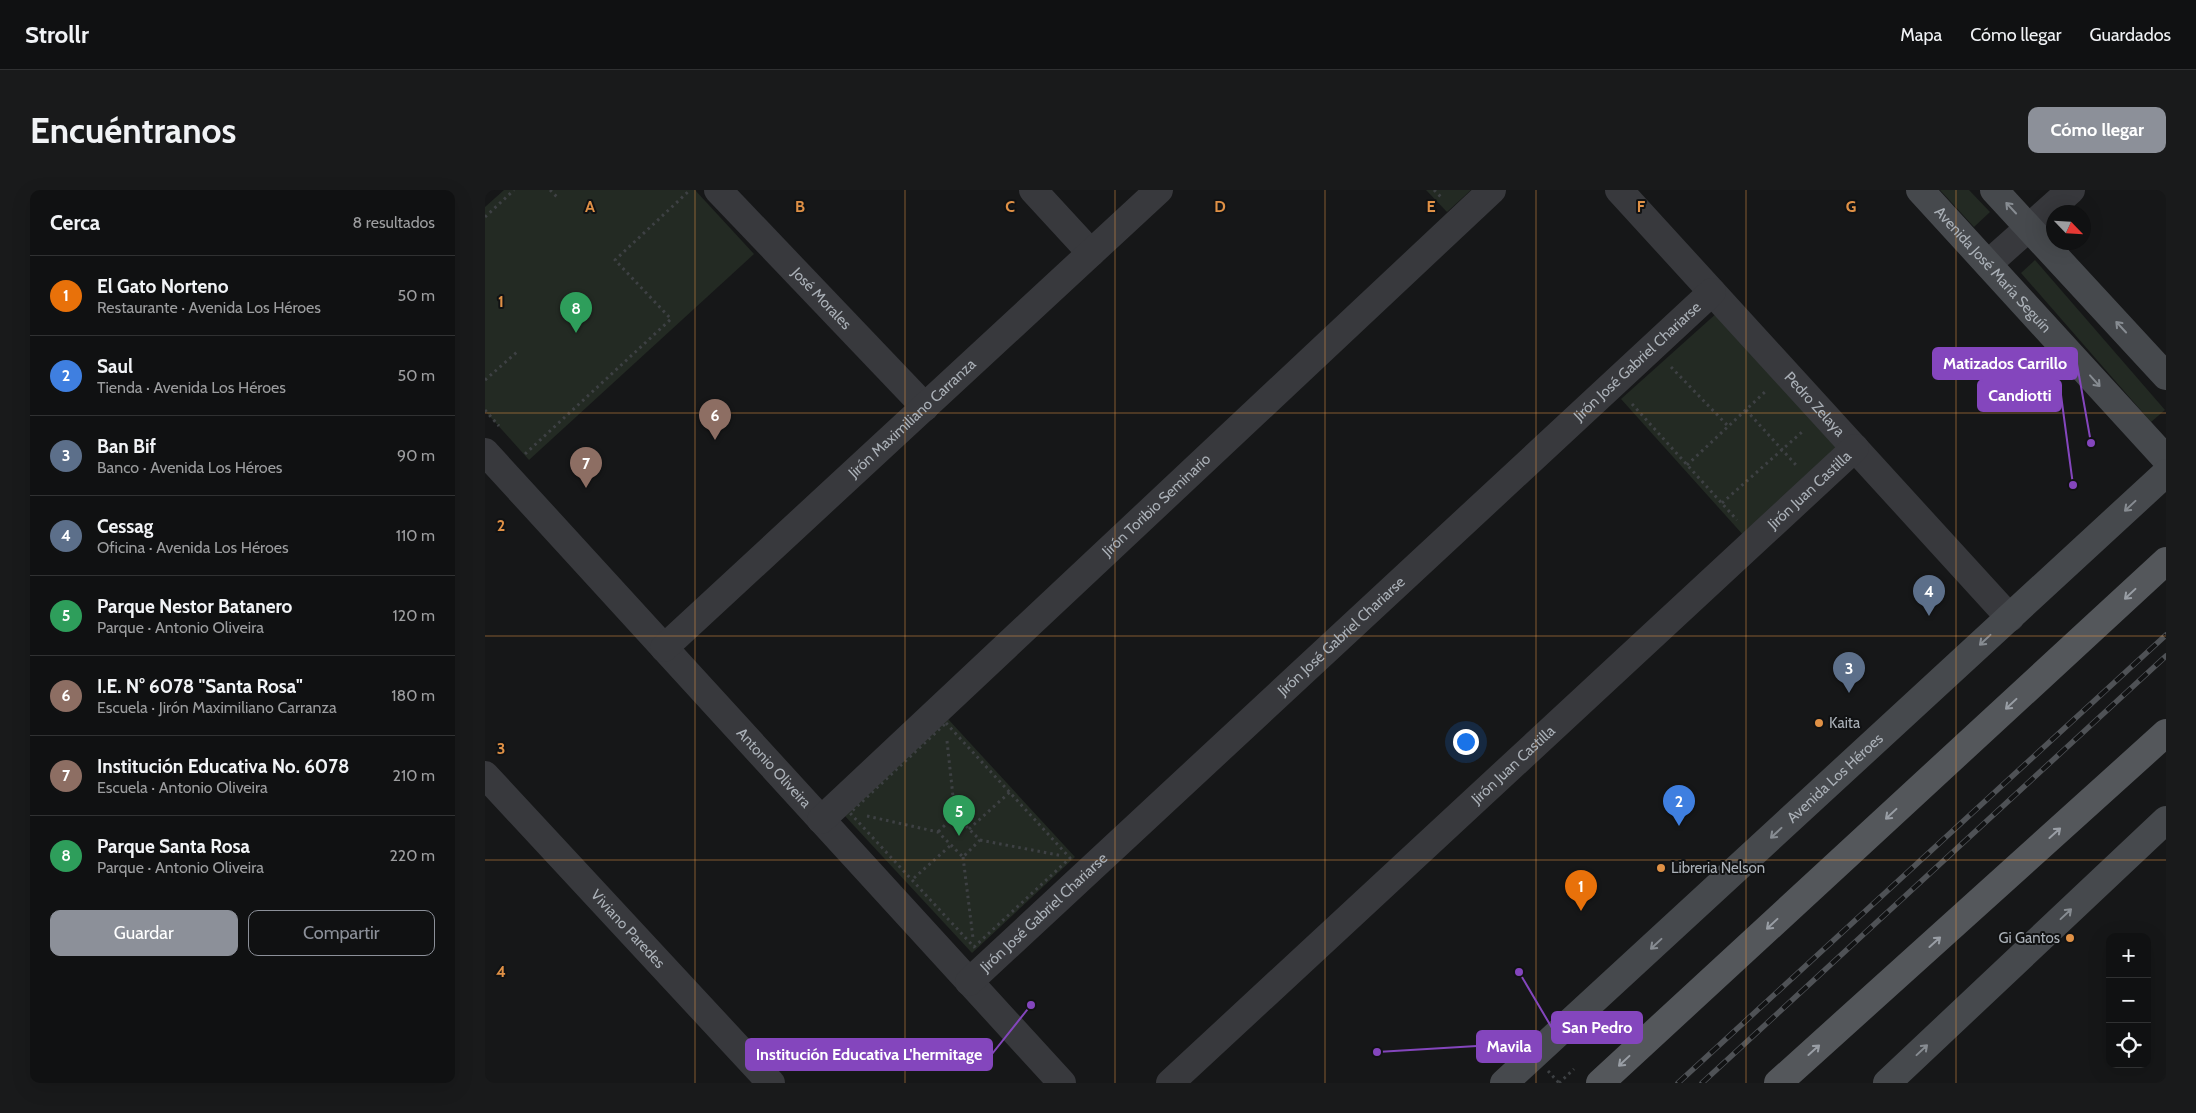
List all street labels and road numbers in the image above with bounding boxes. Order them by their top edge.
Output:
street label: Avenida José María Seguín [1931,203,2055,336]
street label: José Morales [787,263,855,333]
street label: Jirón José Gabriel Chariarse [1569,298,1705,426]
street label: Jirón Maximiliano Carranza [844,355,980,482]
street label: Pedro Zelaya [1781,368,1849,441]
street label: Jirón Juan Castilla [1763,447,1856,534]
street label: Jirón Toribio Seminario [1098,450,1214,561]
street label: Jirón José Gabriel Chariarse [1273,573,1409,700]
street label: Jirón Juan Castilla [1467,721,1559,809]
street label: Antonio Oliveira [733,724,815,812]
street label: Avenida Los Héroes [1783,729,1887,827]
street label: Jirón José Gabriel Chariarse [976,849,1111,977]
street label: Viviano Paredes [587,886,669,972]

